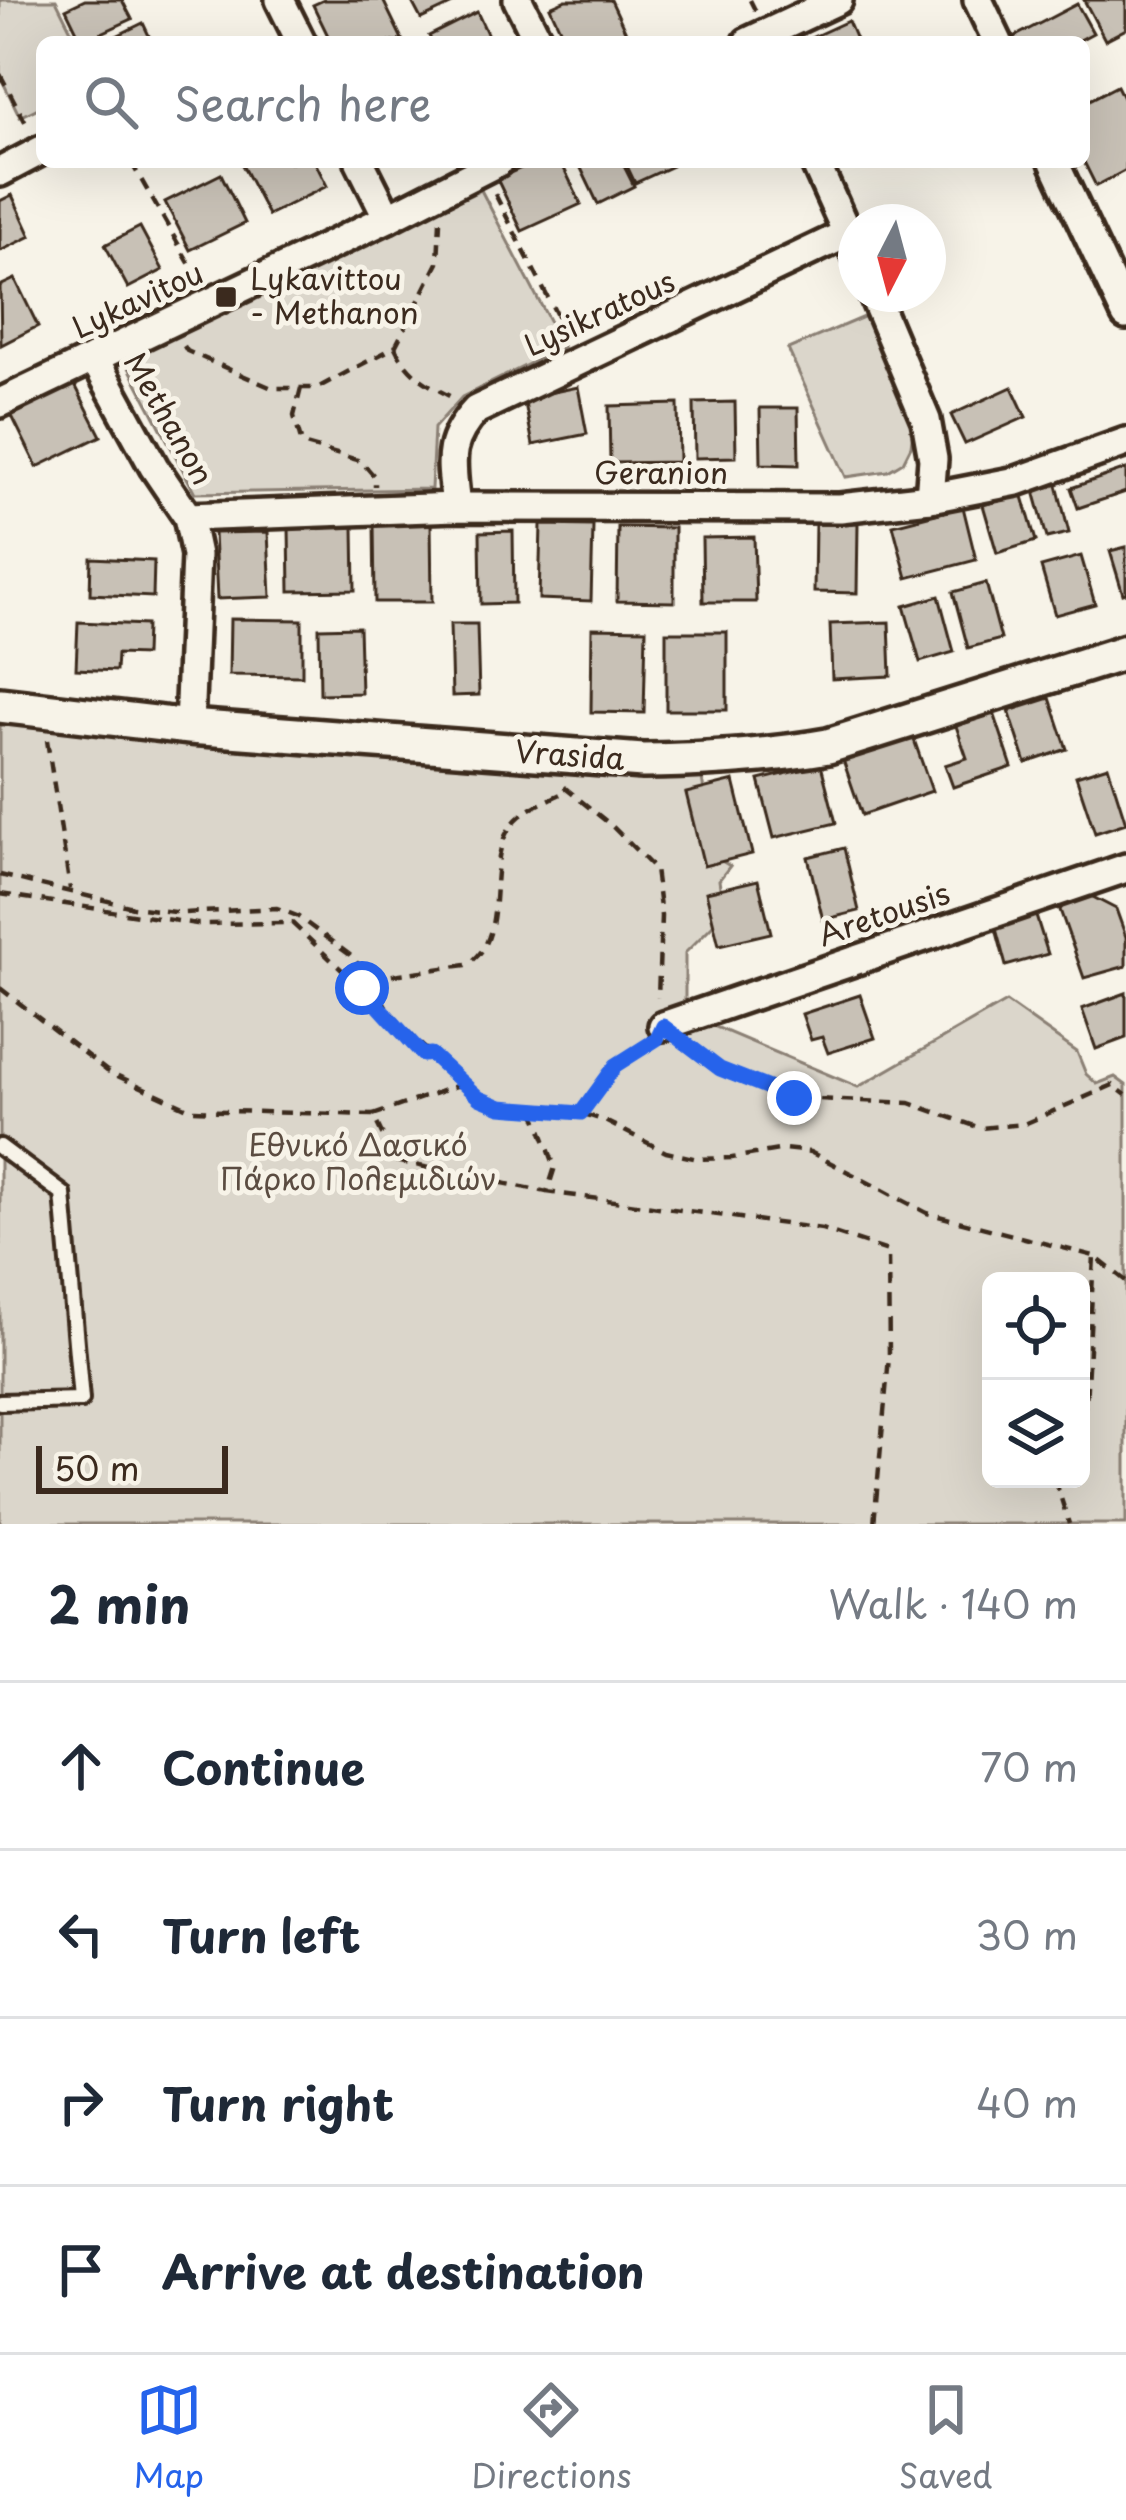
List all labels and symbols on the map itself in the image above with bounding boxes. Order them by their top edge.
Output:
north arrow [838,204,946,312]
street label: Lykavitou [64,249,210,349]
place label: Lykavittou - Methanon [250,255,419,334]
street label: Lysikratous [516,257,682,366]
marker: Lykavittou - Methanon [213,284,239,310]
street label: Methanon [114,343,226,493]
street label: Geranion [594,449,728,494]
street label: Vrasida [514,727,626,780]
street label: Aretousis [811,869,955,956]
route start [335,961,389,1015]
route end [767,1071,821,1125]
park label: Εθνικό Δασικό Πάρκο Πολεμιδιών [219,1121,497,1200]
scale bar [36,1440,228,1493]

